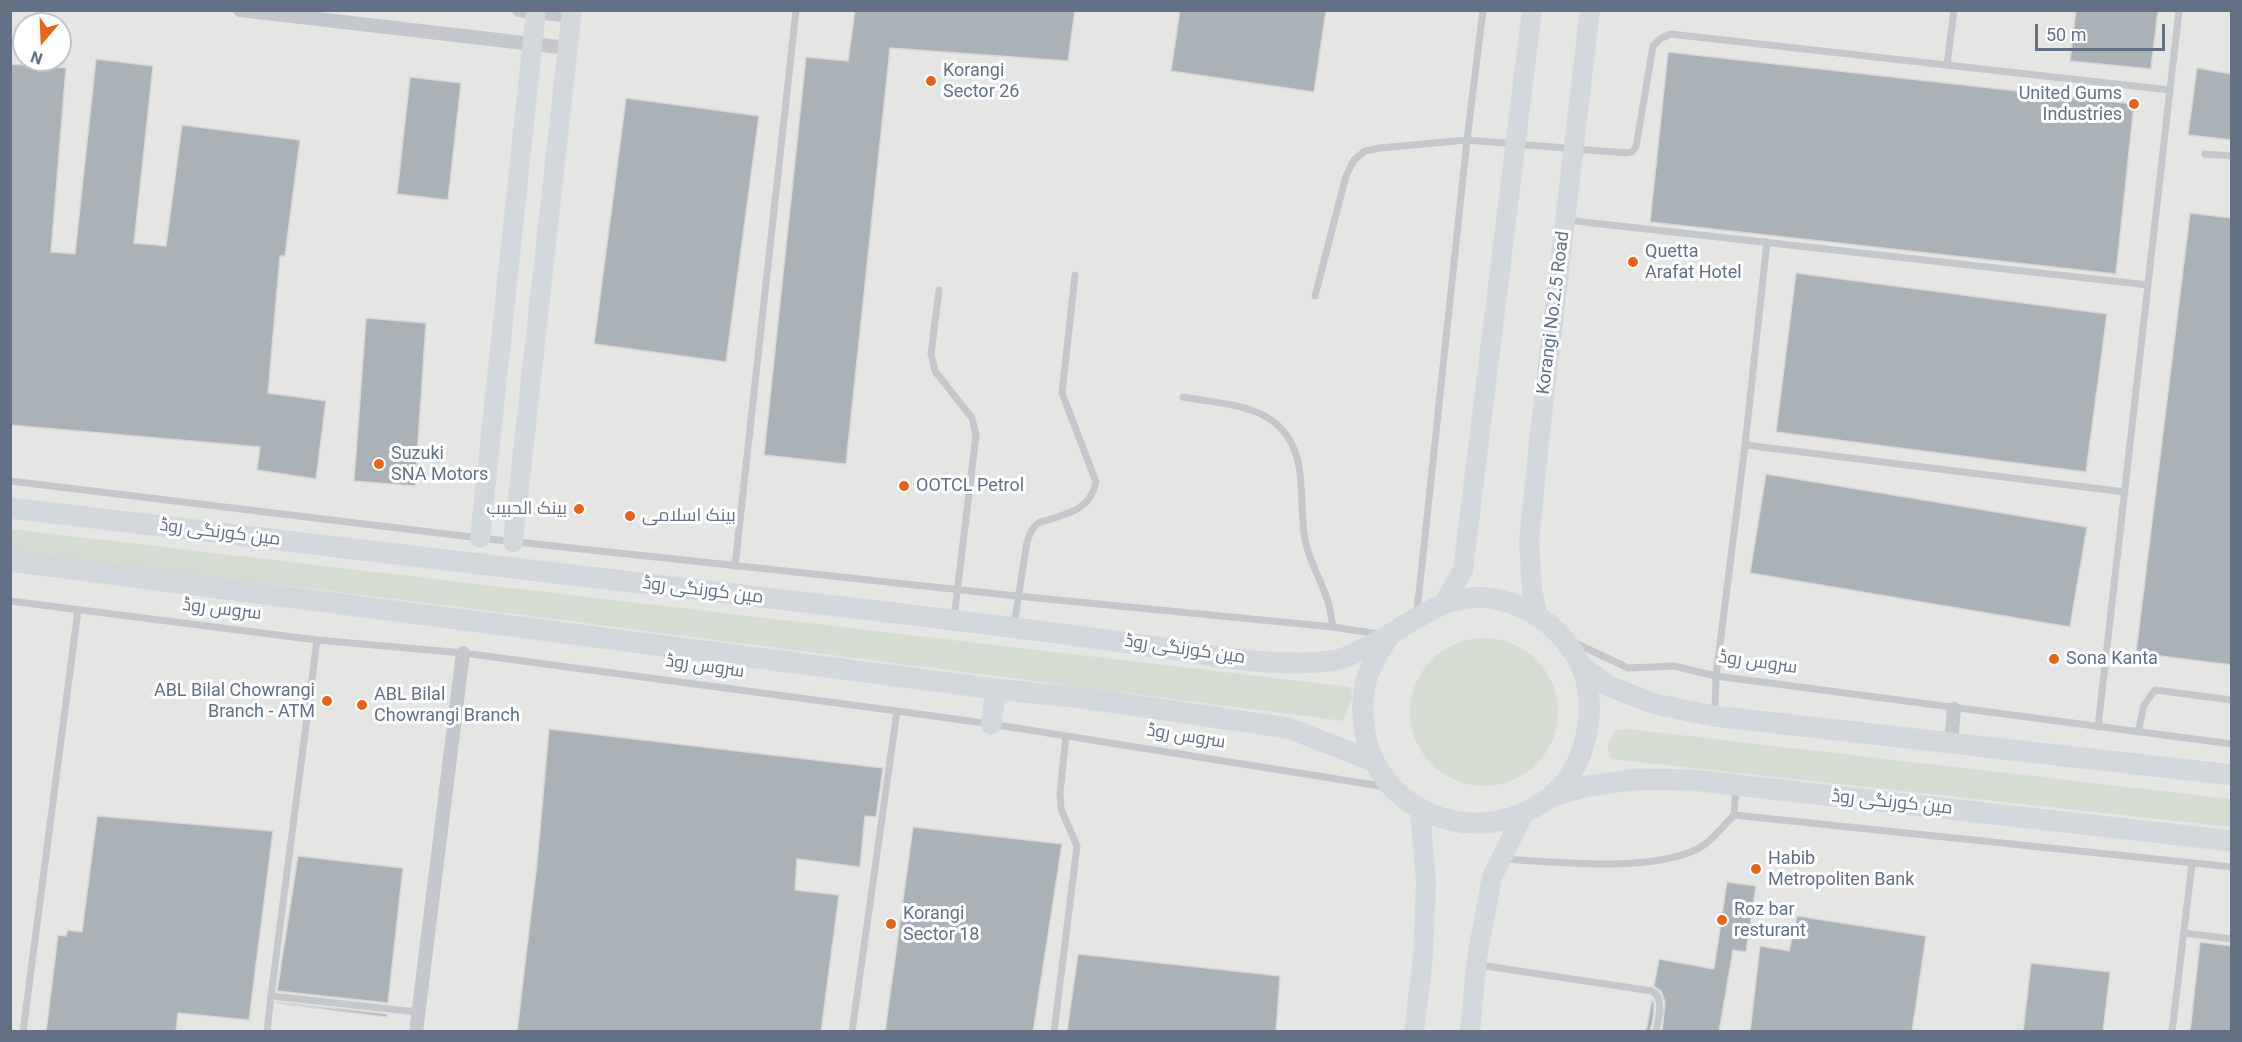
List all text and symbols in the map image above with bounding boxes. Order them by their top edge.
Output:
north arrow [12,12,72,72]
scale bar [2038,12,2168,50]
text: 50 m [2046,24,2086,45]
text: N [28,47,45,68]
place label: Korangi Sector 26 [943,60,1019,103]
marker: Korangi Sector 26 [924,74,938,88]
place label: United Gums Industries [2019,83,2122,125]
marker: United Gums Industries [2127,97,2141,111]
street label: Korangi No.2.5 Road [1533,230,1575,396]
place label: Quetta Arafat Hotel [1645,241,1742,284]
marker: Quetta Arafat Hotel [1626,255,1640,269]
place label: Suzuki SNA Motors [391,443,488,486]
marker: Suzuki SNA Motors [372,457,386,471]
place label: OOTCL Petrol [916,475,1024,497]
marker: OOTCL Petrol [897,479,911,493]
place label: بينک الحبيب [487,498,567,520]
marker: بينک الحبيب [572,502,586,516]
place label: بینک اسلامی [642,505,736,527]
marker: بینک اسلامی [623,509,637,523]
street label: مین کورنگی روڈ [158,515,282,551]
street label: مین کورنگی روڈ [641,573,765,609]
street label: سروس روڈ [181,594,263,626]
street label: مین کورنگی روڈ [1123,631,1247,669]
street label: سروس روڈ [1717,647,1799,679]
place label: Sona Kanta [2066,648,2158,670]
street label: سروس روڈ [664,651,746,683]
marker: Sona Kanta [2047,652,2061,666]
place label: ABL Bilal Chowrangi Branch - ATM [154,680,315,722]
place label: ABL Bilal Chowrangi Branch [374,684,520,726]
marker: ABL Bilal Chowrangi Branch - ATM [320,694,334,708]
marker: ABL Bilal Chowrangi Branch [355,698,369,712]
street label: سروس روڈ [1145,720,1227,754]
street label: مین کورنگی روڈ [1830,786,1954,820]
place label: Habib Metropoliten Bank [1768,848,1914,890]
marker: Habib Metropoliten Bank [1749,862,1763,876]
place label: Roz bar resturant [1734,899,1806,942]
place label: Korangi Sector 18 [903,903,979,946]
marker: Roz bar resturant [1715,913,1729,927]
marker: Korangi Sector 18 [884,917,898,931]

